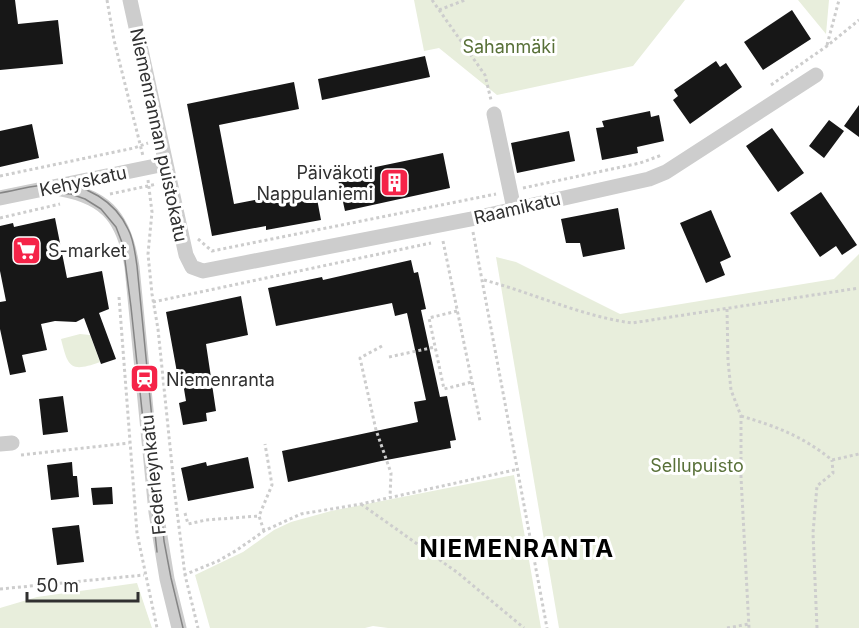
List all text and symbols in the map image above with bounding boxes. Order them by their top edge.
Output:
street label: Niemenrannan puistokatu [126,26,192,244]
park label: Sahanmäki [462,36,556,57]
street label: Kehyskatu [38,162,128,200]
place label: Päiväkoti Nappulaniemi [257,162,373,204]
building icon: Päiväkoti Nappulaniemi [378,166,410,198]
street label: Raamikatu [472,188,562,228]
supermarket icon: S-market [11,234,43,266]
place label: S-market [48,240,127,261]
station icon: Niemenranta [129,363,161,395]
place label: Niemenranta [166,369,275,390]
street label: Federleynkatu [136,414,170,536]
park label: Sellupuisto [650,455,744,476]
district label: NIEMENRANTA [419,534,615,563]
scale bar [27,565,138,603]
text: 50 m [36,575,79,596]

